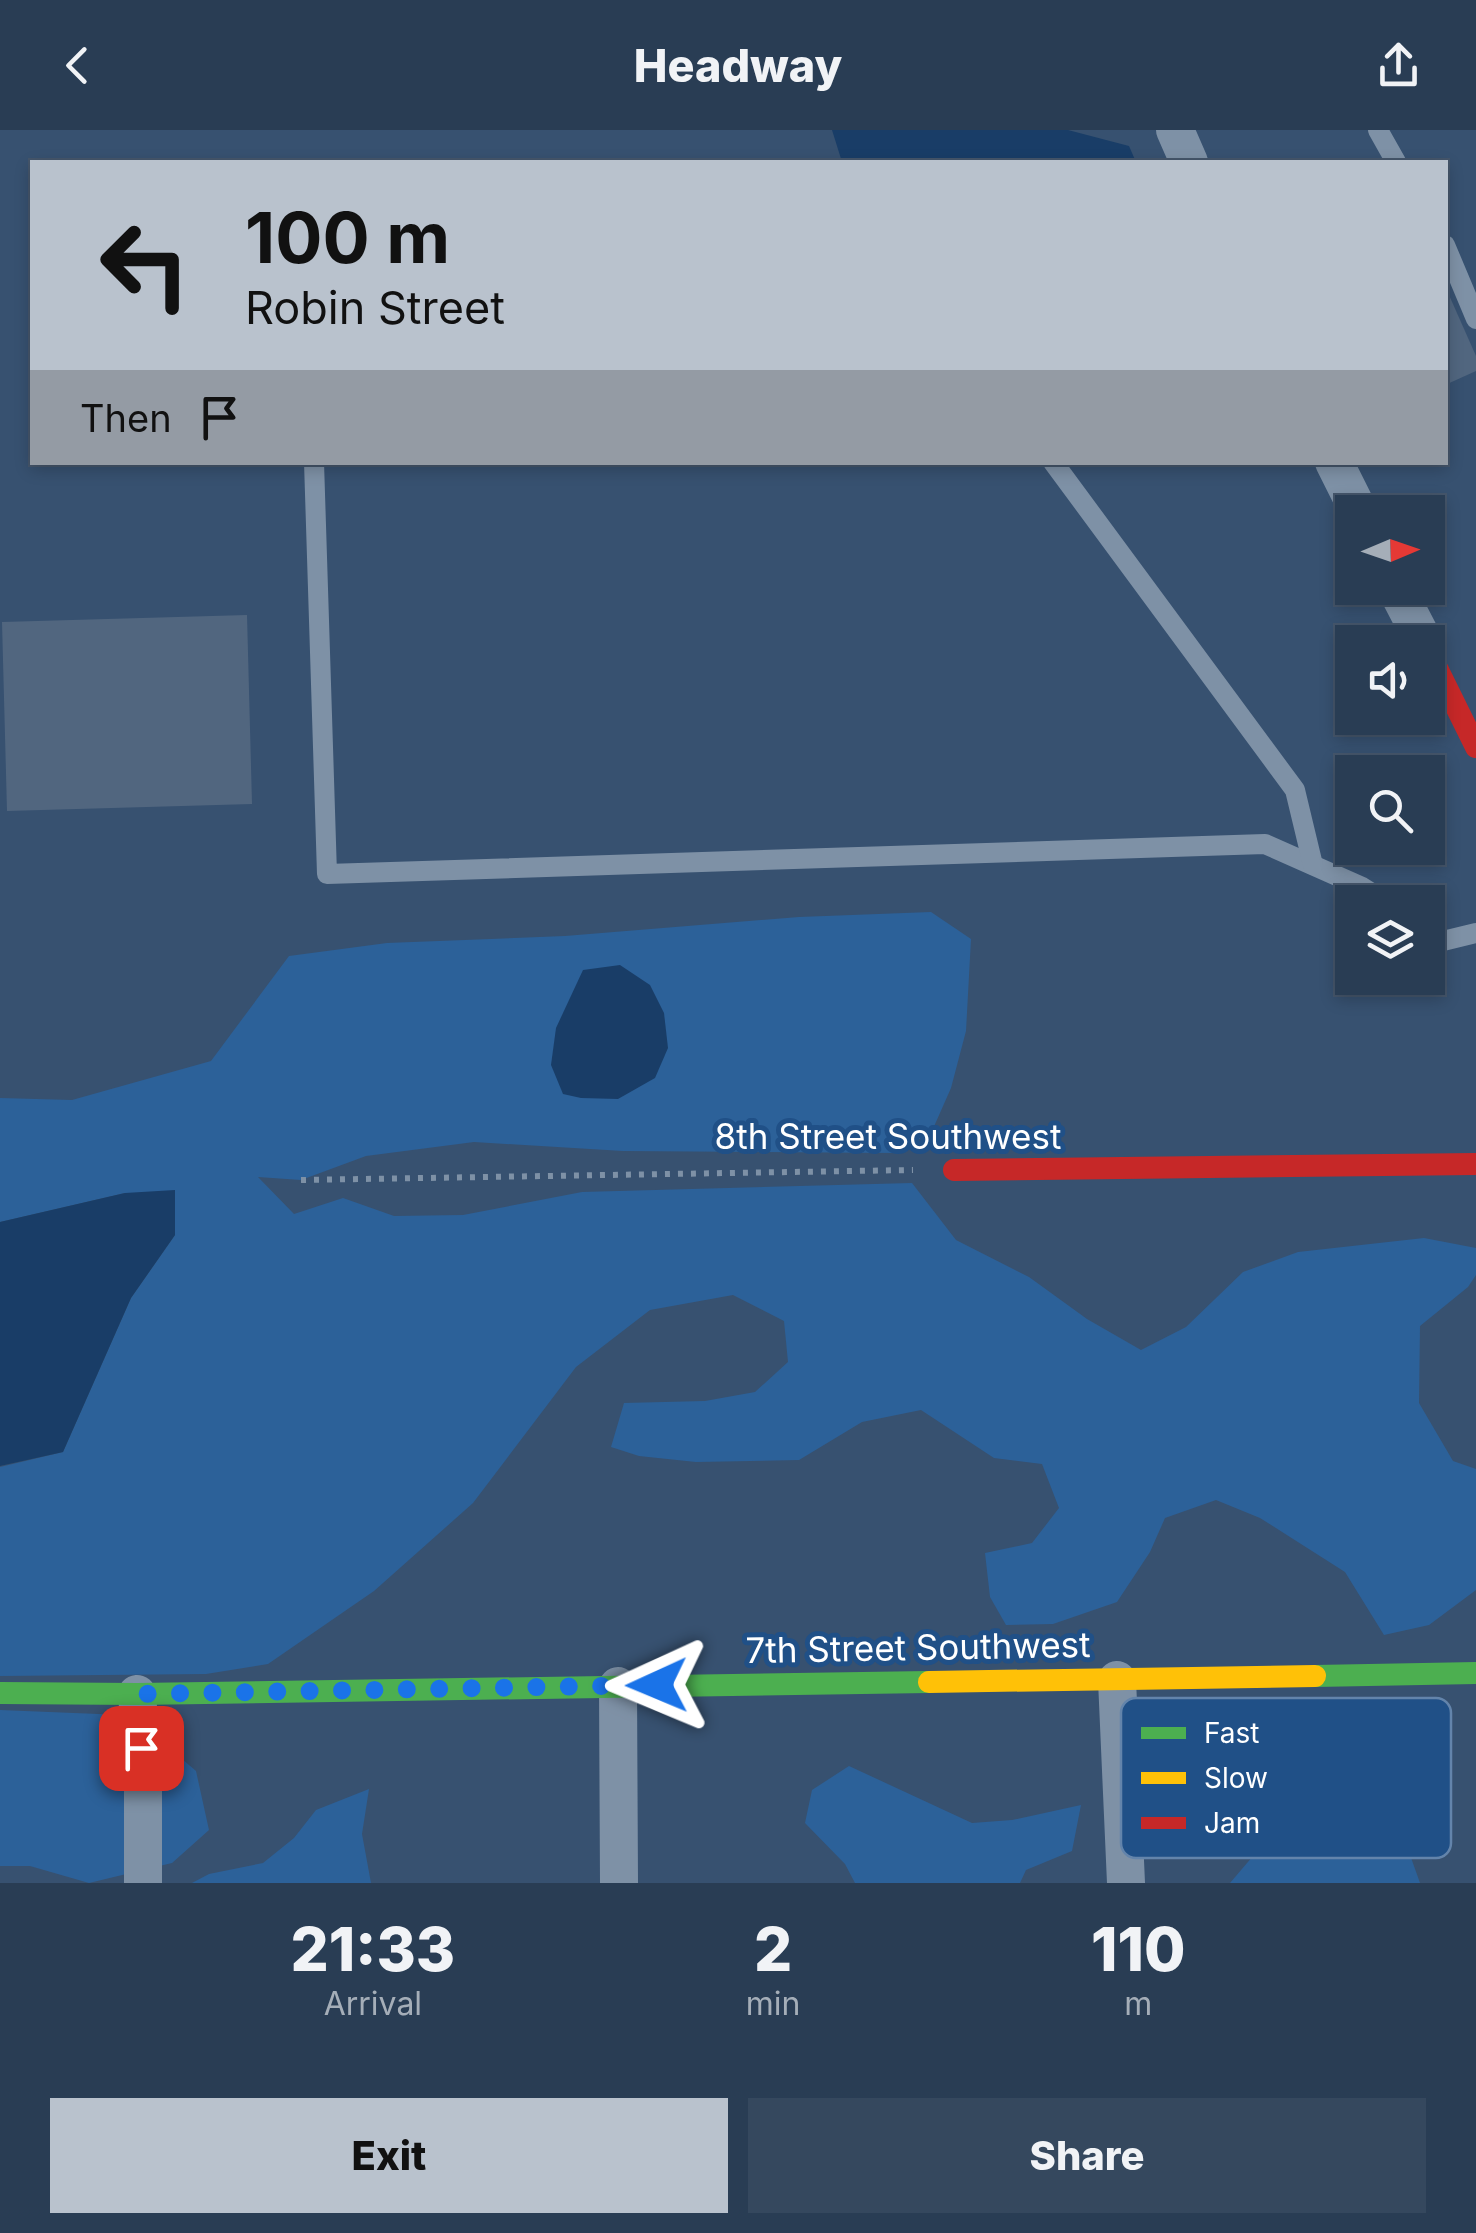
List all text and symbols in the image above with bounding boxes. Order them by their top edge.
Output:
icon: back [50,38,105,93]
text: Headway [634,38,842,93]
icon: share [1371,38,1426,93]
text: 100 m [245,195,450,280]
icon: left [80,200,210,330]
text: Robin Street [245,280,505,335]
icon: arrive [192,390,247,445]
text: Then [80,395,172,441]
north arrow [1335,495,1445,605]
map controls [1335,495,1445,995]
button: sound [1335,625,1445,735]
button: search [1335,755,1445,865]
button: layers [1335,885,1445,995]
street label: 8th Street Southwest [715,1115,1061,1157]
street label: 7th Street Southwest [745,1623,1091,1671]
position arrow [605,1633,709,1737]
legend [1121,1698,1451,1858]
pin [99,1706,184,1791]
text: Fast [1204,1716,1260,1750]
icon: arrive [114,1721,169,1776]
text: Slow [1204,1761,1268,1795]
text: Jam [1204,1806,1260,1840]
text: 21:33 [291,1913,455,1985]
text: 2 [754,1913,792,1985]
text: 110 [1091,1913,1185,1985]
text: Arrival [324,1984,422,2023]
text: min [746,1984,800,2023]
text: m [1124,1984,1152,2023]
button: Exit [50,2098,728,2213]
button: Share [748,2098,1426,2213]

